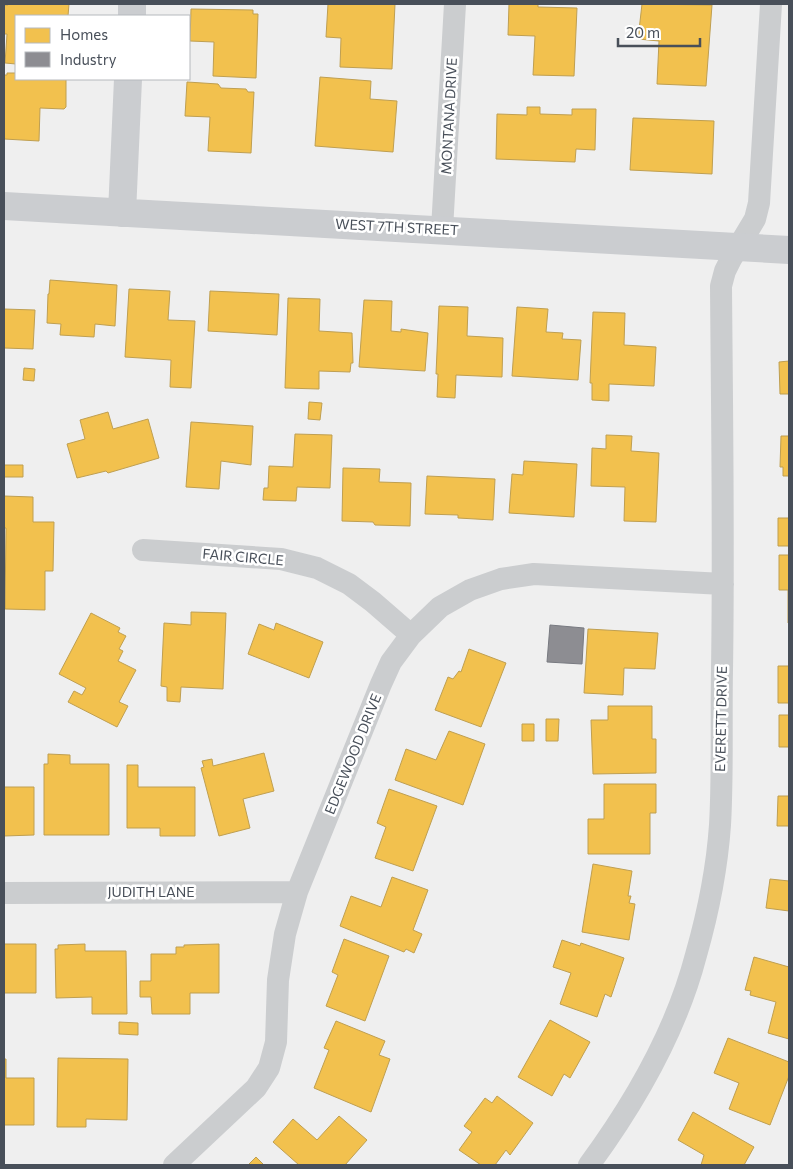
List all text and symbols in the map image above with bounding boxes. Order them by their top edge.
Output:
legend [15,15,190,80]
scale bar [618,15,700,47]
text: 20 m [626,23,660,41]
text: Homes [60,25,108,43]
text: Industry [60,50,117,68]
street label: MONTANA DRIVE [437,57,460,175]
street label: WEST 7TH STREET [335,215,459,238]
street label: FAIR CIRCLE [202,544,284,569]
street label: EVERETT DRIVE [711,666,730,772]
street label: EDGEWOOD DRIVE [321,691,385,817]
street label: JUDITH LANE [107,883,195,900]

